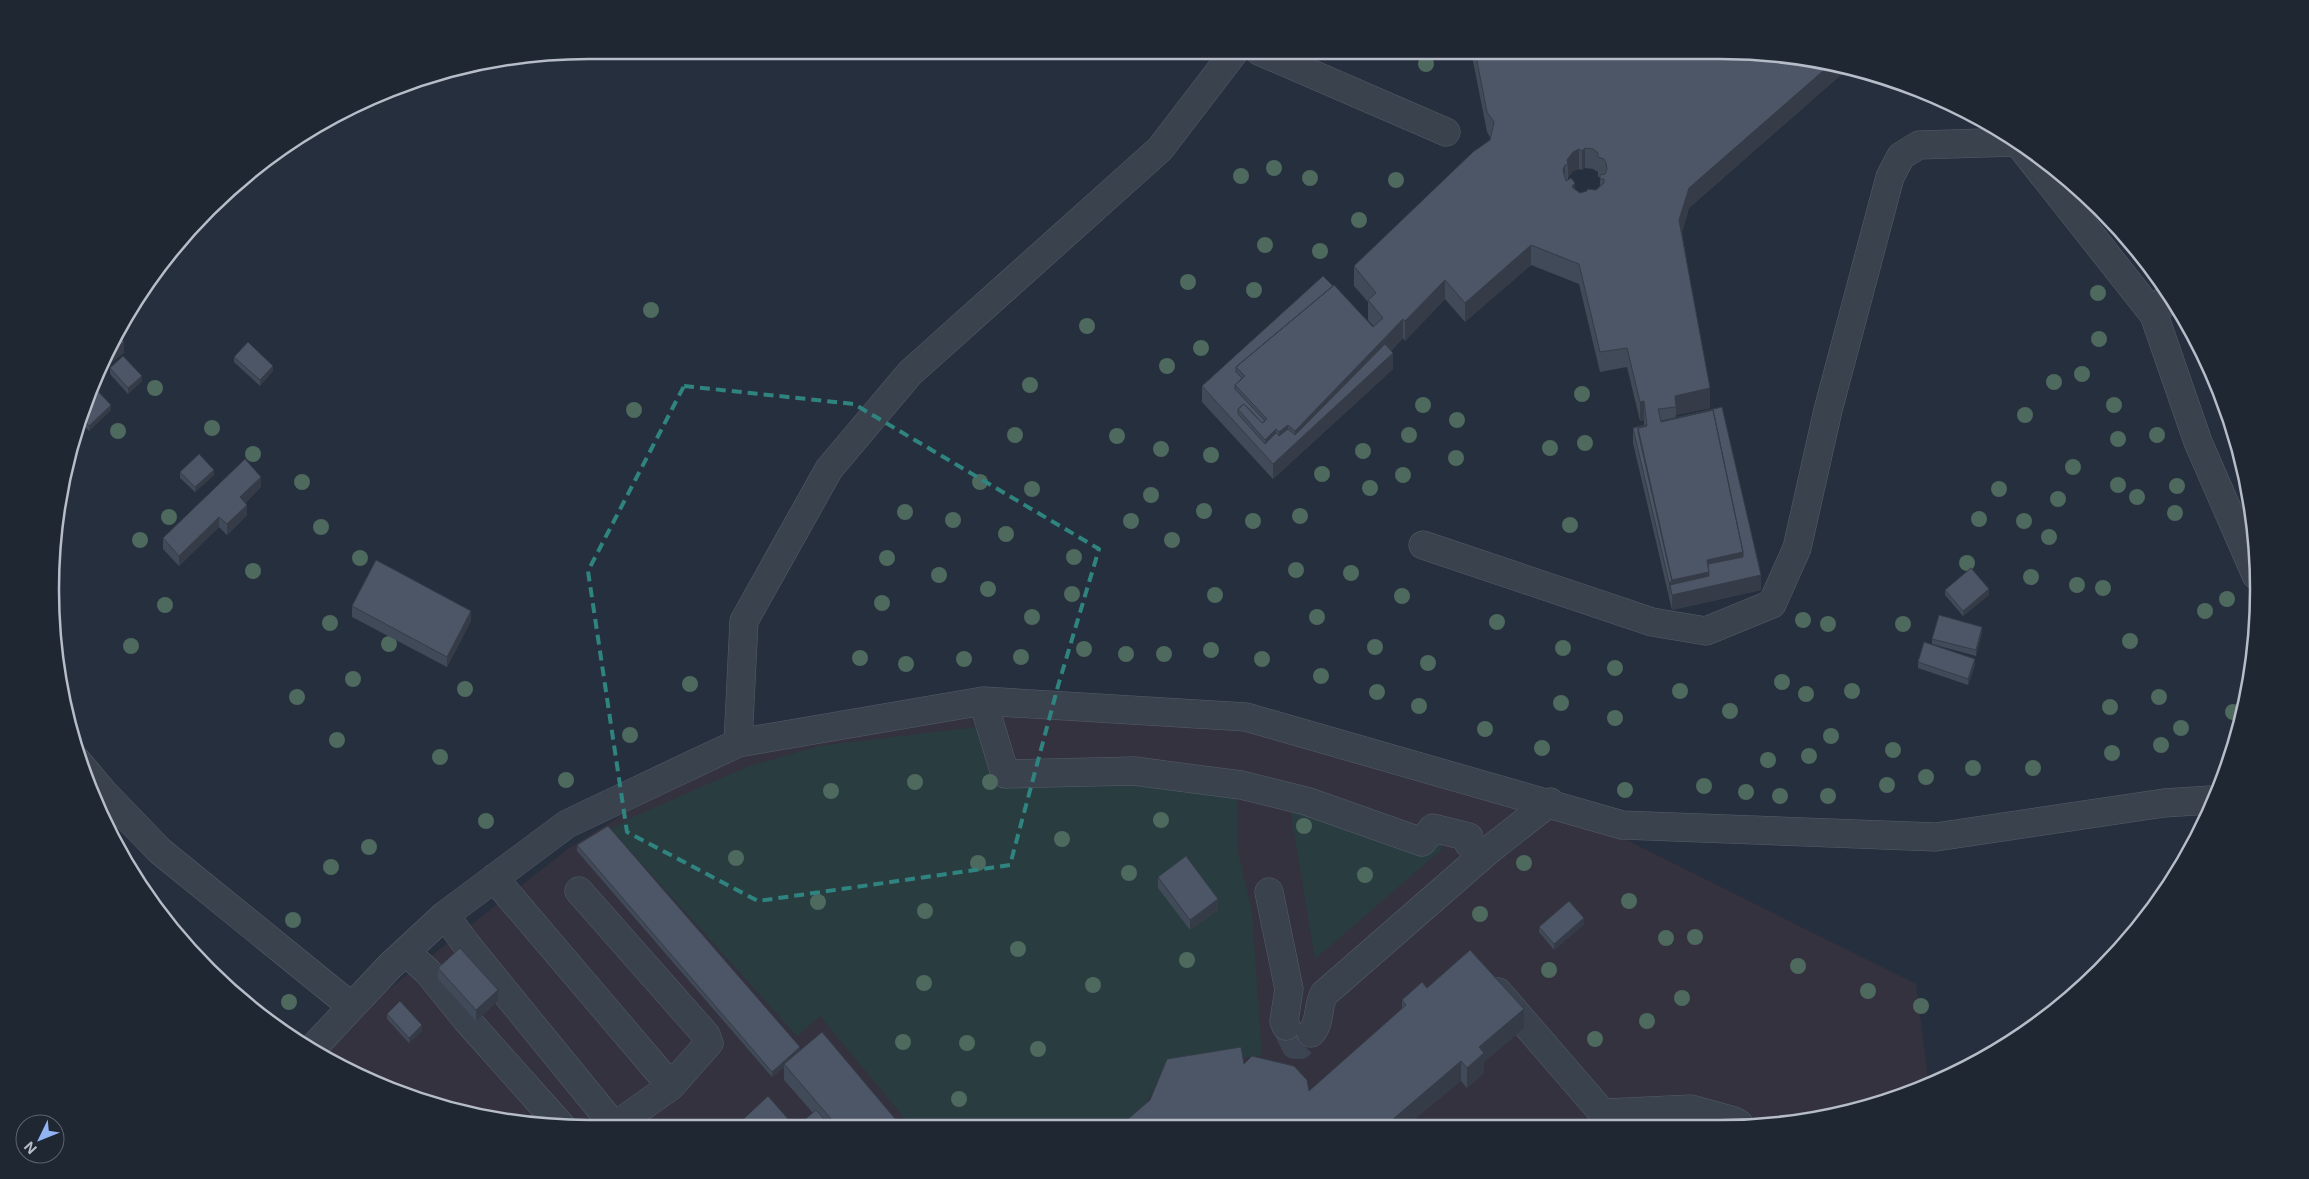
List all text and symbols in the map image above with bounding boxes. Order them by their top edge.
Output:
north arrow [15,1114,65,1164]
text: N [20,1139,40,1158]

